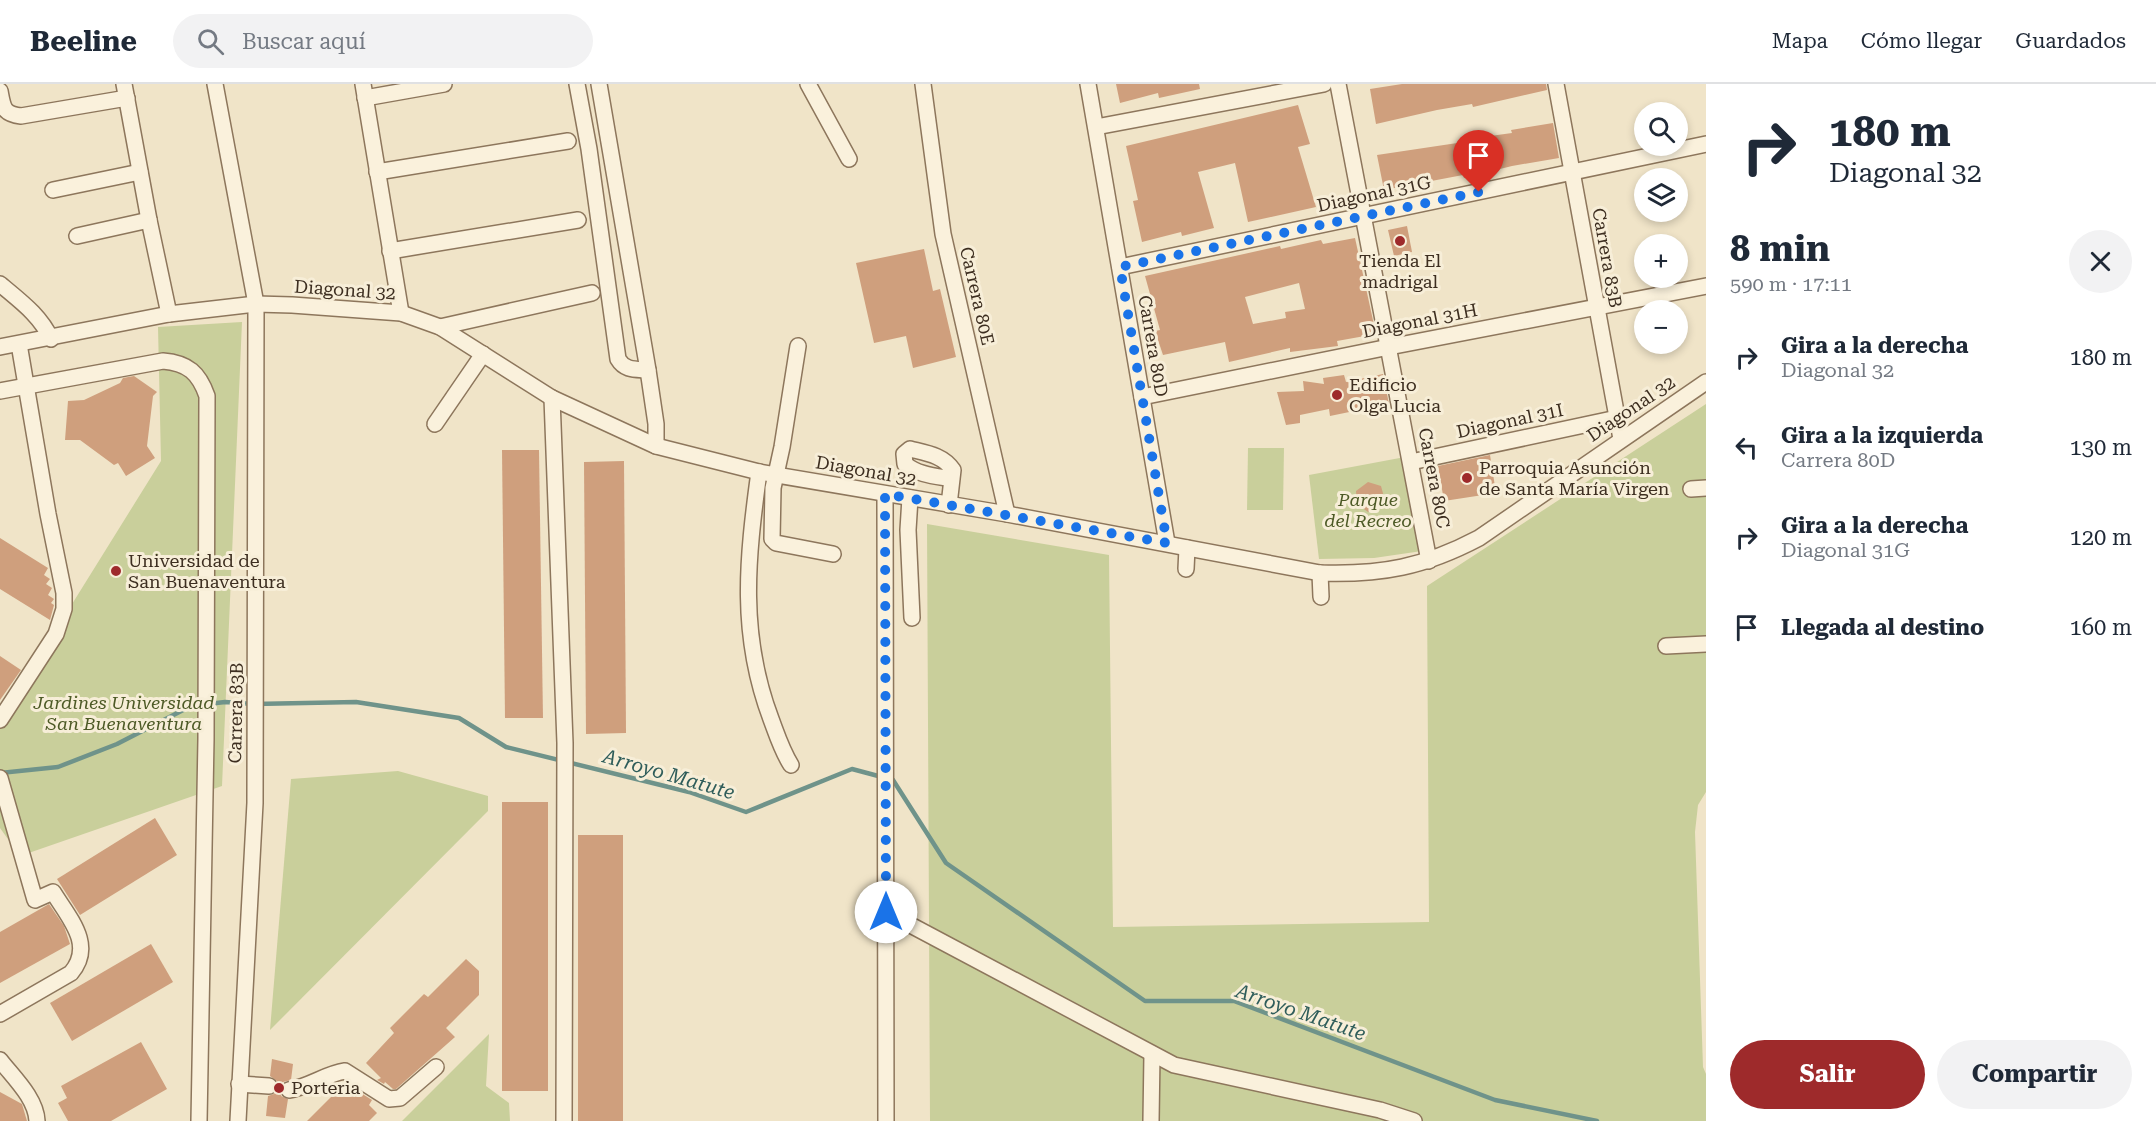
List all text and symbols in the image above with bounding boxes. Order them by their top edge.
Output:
search box [173,14,593,68]
text: Beeline [30,25,137,58]
icon: search [194,25,227,58]
text: Buscar aquí [242,29,366,54]
text: Mapa [1772,29,1828,53]
text: Cómo llegar [1861,29,1982,53]
text: Guardados [2015,29,2126,53]
map controls [1634,102,1688,354]
button: search [1634,102,1688,156]
text: 180 m [1829,107,1951,156]
icon: right [1730,108,1808,186]
pin [1453,130,1504,192]
icon: arrive [1462,139,1495,172]
text: Diagonal 32 [1829,157,1982,189]
button: layers [1634,168,1688,222]
street label: Diagonal 31G [1315,171,1433,216]
street label: Carrera 83B [1588,206,1627,309]
text: 8 min [1730,228,1830,270]
button: close [2069,230,2132,293]
marker: Tienda El madrigal [1393,234,1407,248]
button: + [1634,234,1688,288]
street label: Carrera 80E [956,245,999,347]
place label: Tienda El madrigal [1359,250,1442,292]
text: 590 m · 17:11 [1730,272,1852,296]
street label: Diagonal 32 [293,275,397,304]
street label: Carrera 80D [1134,293,1173,398]
street label: Diagonal 31H [1361,299,1479,342]
button: − [1634,300,1688,354]
text: Gira a la derecha [1781,333,1968,358]
icon: right [1730,341,1763,374]
text: 180 m [2069,345,2132,370]
text: Diagonal 32 [1781,358,1894,382]
street label: Diagonal 32 [1583,371,1679,446]
place label: Edificio Olga Lucia [1349,374,1441,416]
marker: Edificio Olga Lucia [1330,388,1344,402]
street label: Diagonal 31I [1455,399,1565,442]
text: Gira a la izquierda [1781,423,1983,448]
street label: Carrera 80C [1414,426,1455,530]
icon: left [1730,431,1763,464]
text: 130 m [2069,435,2132,460]
text: Carrera 80D [1781,448,1895,472]
street label: Diagonal 32 [814,451,918,490]
place label: Parroquia Asunción de Santa María Virgen [1479,457,1670,499]
marker: Parroquia Asunción de Santa María Virgen [1460,471,1474,485]
park label: Parque del Recreo [1324,489,1412,531]
text: Gira a la derecha [1781,513,1968,538]
icon: right [1730,521,1763,554]
text: 120 m [2069,525,2132,550]
text: Diagonal 31G [1781,538,1910,562]
place label: Universidad de San Buenaventura [128,550,286,592]
marker: Universidad de San Buenaventura [109,564,123,578]
icon: arrive [1730,611,1763,644]
text: Llegada al destino [1781,615,1984,640]
text: 160 m [2069,615,2132,640]
street label: Carrera 83B [224,662,247,764]
park label: Jardines Universidad San Buenaventura [32,692,215,734]
water label: Arroyo Matute [600,743,738,804]
position arrow [854,880,918,944]
water label: Arroyo Matute [1232,978,1369,1045]
button: Salir [1730,1040,1925,1109]
button: Compartir [1937,1040,2132,1109]
place label: Porteria [291,1077,360,1098]
marker: Porteria [272,1081,286,1095]

